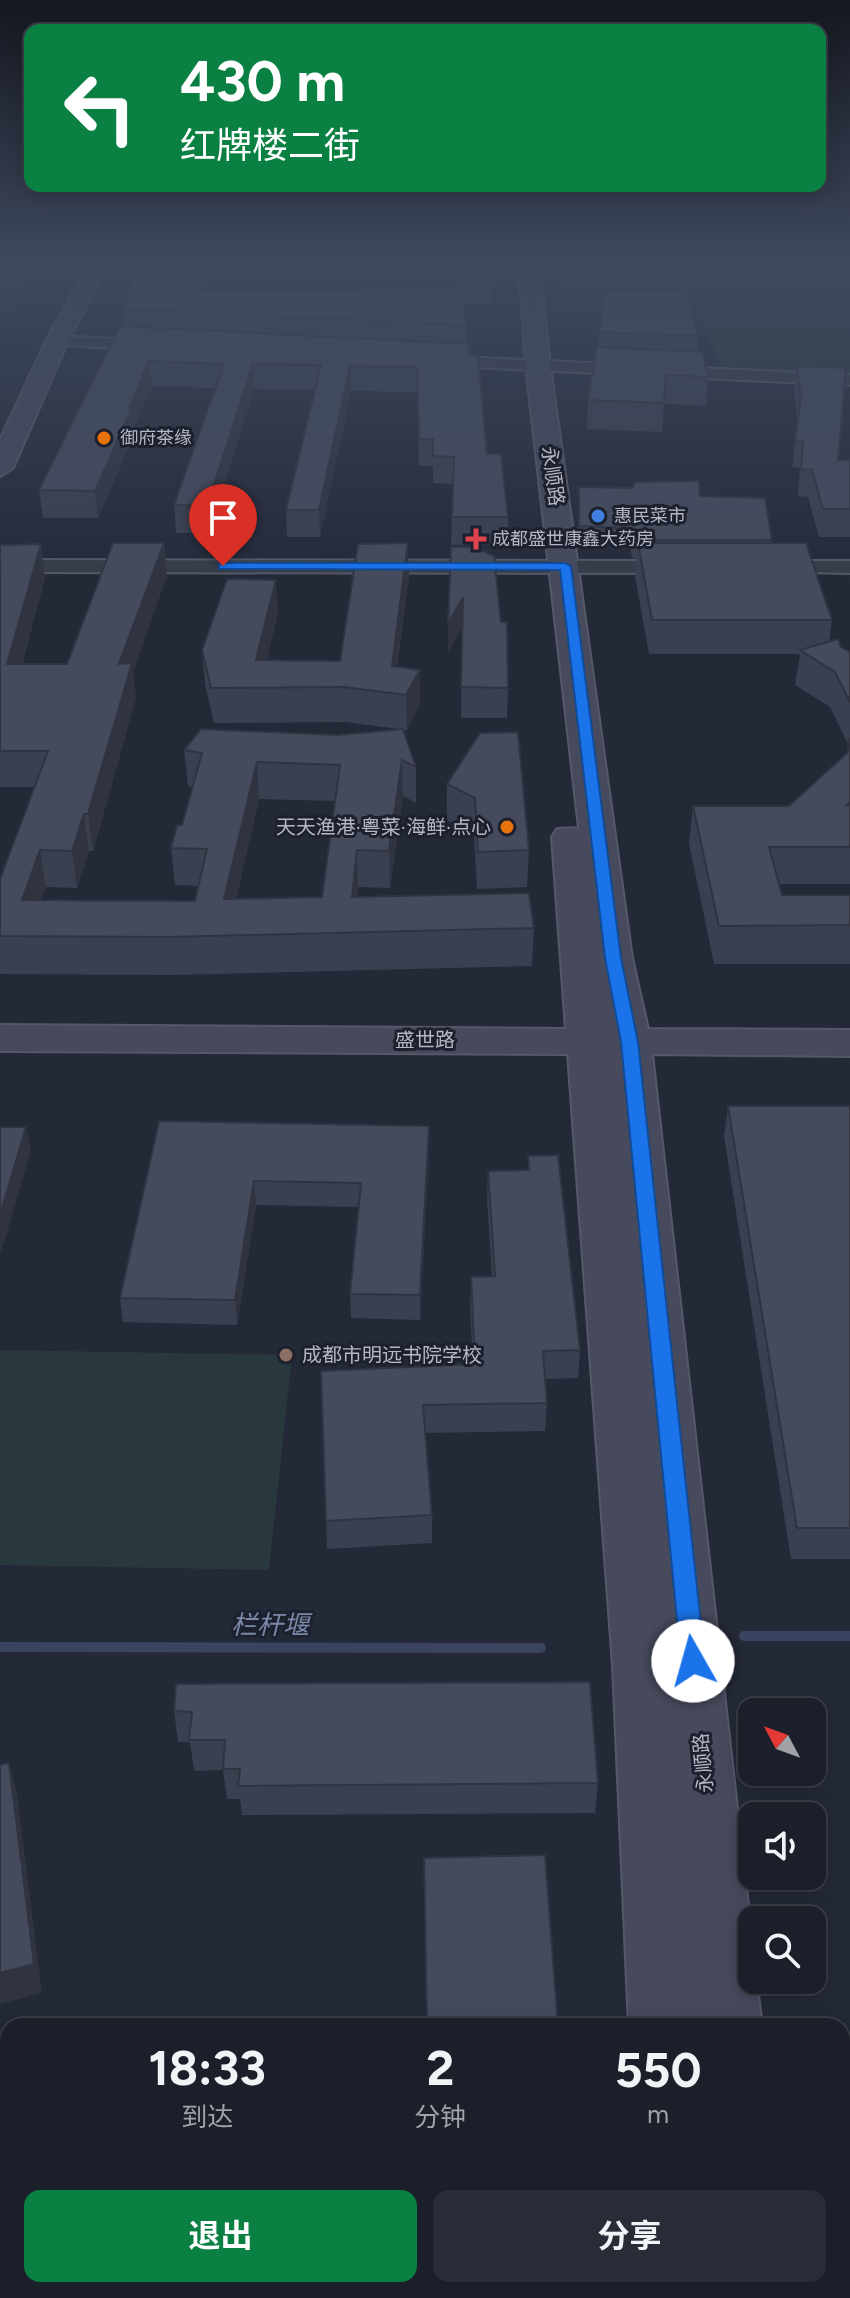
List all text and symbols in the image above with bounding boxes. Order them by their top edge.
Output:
text: 430 m [180,48,345,115]
icon: left [48,56,152,160]
text: 红牌楼二街 [180,124,360,167]
place label: 御府茶缘 [120,427,192,449]
marker: 御府茶缘 [95,429,113,447]
street label: 永顺路 [537,445,569,507]
pin [189,484,257,566]
icon: arrive [201,496,245,540]
place label: 惠民菜市 [614,505,686,527]
marker: 惠民菜市 [589,507,607,525]
place label: 成都盛世康鑫大药房 [492,528,654,550]
marker: 成都盛世康鑫大药房 [467,530,485,548]
place label: 天天渔港·粤菜·海鲜·点心 [276,815,491,839]
marker: 天天渔港·粤菜·海鲜·点心 [498,818,516,836]
street label: 盛世路 [395,1028,455,1052]
place label: 成都市明远书院学校 [302,1343,482,1367]
marker: 成都市明远书院学校 [277,1346,295,1364]
water label: 栏杆堰 [231,1609,313,1641]
position arrow [651,1619,735,1703]
north arrow [738,1698,826,1786]
map controls [738,1698,826,1994]
street label: 永顺路 [688,1732,718,1794]
button: sound [738,1802,826,1890]
button: search [738,1906,826,1994]
text: 18:33 [148,2039,266,2097]
text: 2 [426,2039,454,2097]
text: 550 [615,2041,702,2099]
text: m [647,2098,669,2130]
text: 到达 [181,2101,233,2133]
text: 分钟 [414,2101,466,2133]
button: 退出 [24,2190,417,2282]
button: 分享 [433,2190,826,2282]

